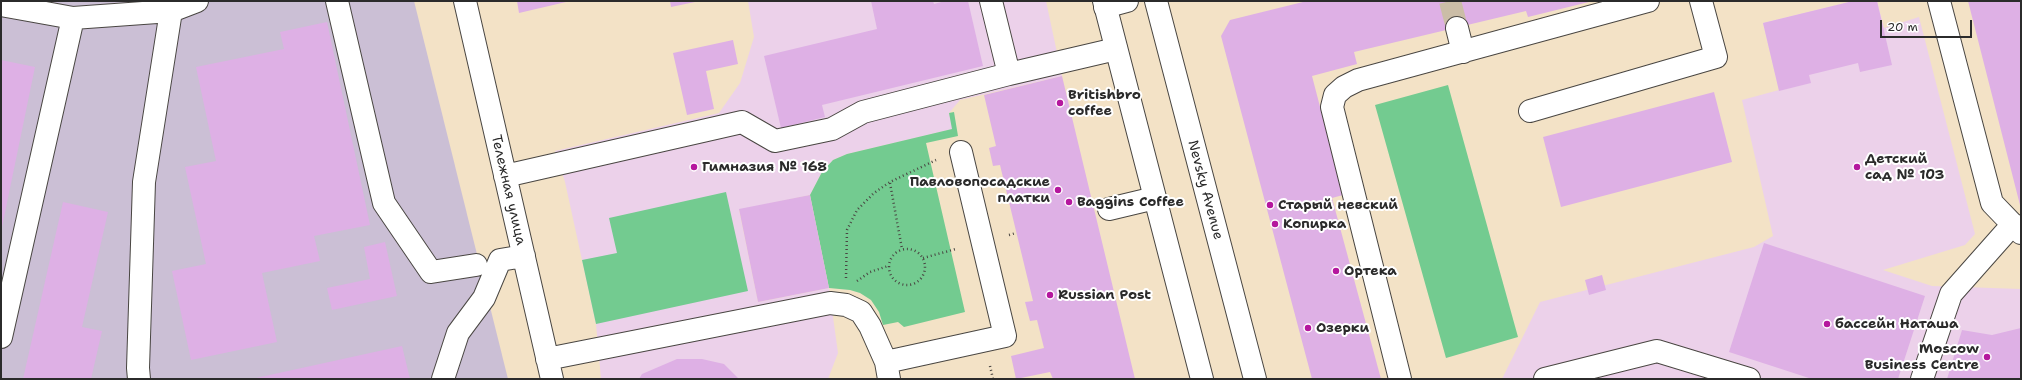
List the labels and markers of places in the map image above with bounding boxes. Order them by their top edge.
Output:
place label: Britishbro coffee [1068,87,1141,120]
marker: Britishbro coffee [1055,98,1065,108]
place label: Детский сад № 103 [1865,151,1944,184]
place label: Гимназия № 168 [702,159,827,175]
marker: Гимназия № 168 [689,162,699,172]
marker: Детский сад № 103 [1852,162,1862,172]
place label: Павловопосадские платки [910,174,1050,206]
marker: Павловопосадские платки [1053,185,1063,195]
place label: Baggins Coffee [1077,194,1184,210]
marker: Baggins Coffee [1064,197,1074,207]
place label: Старый невский [1278,197,1398,213]
marker: Старый невский [1265,200,1275,210]
place label: Копирка [1283,216,1346,232]
marker: Копирка [1270,219,1280,229]
place label: Ортека [1344,263,1397,279]
marker: Ортека [1331,266,1341,276]
place label: Russian Post [1058,287,1151,303]
marker: Russian Post [1045,290,1055,300]
place label: бассейн Наташа [1835,316,1958,332]
marker: бассейн Наташа [1822,319,1832,329]
place label: Озерки [1316,320,1369,336]
marker: Озерки [1303,323,1313,333]
place label: Moscow Business Centre [1865,341,1979,374]
marker: Moscow Business Centre [1982,352,1992,362]

